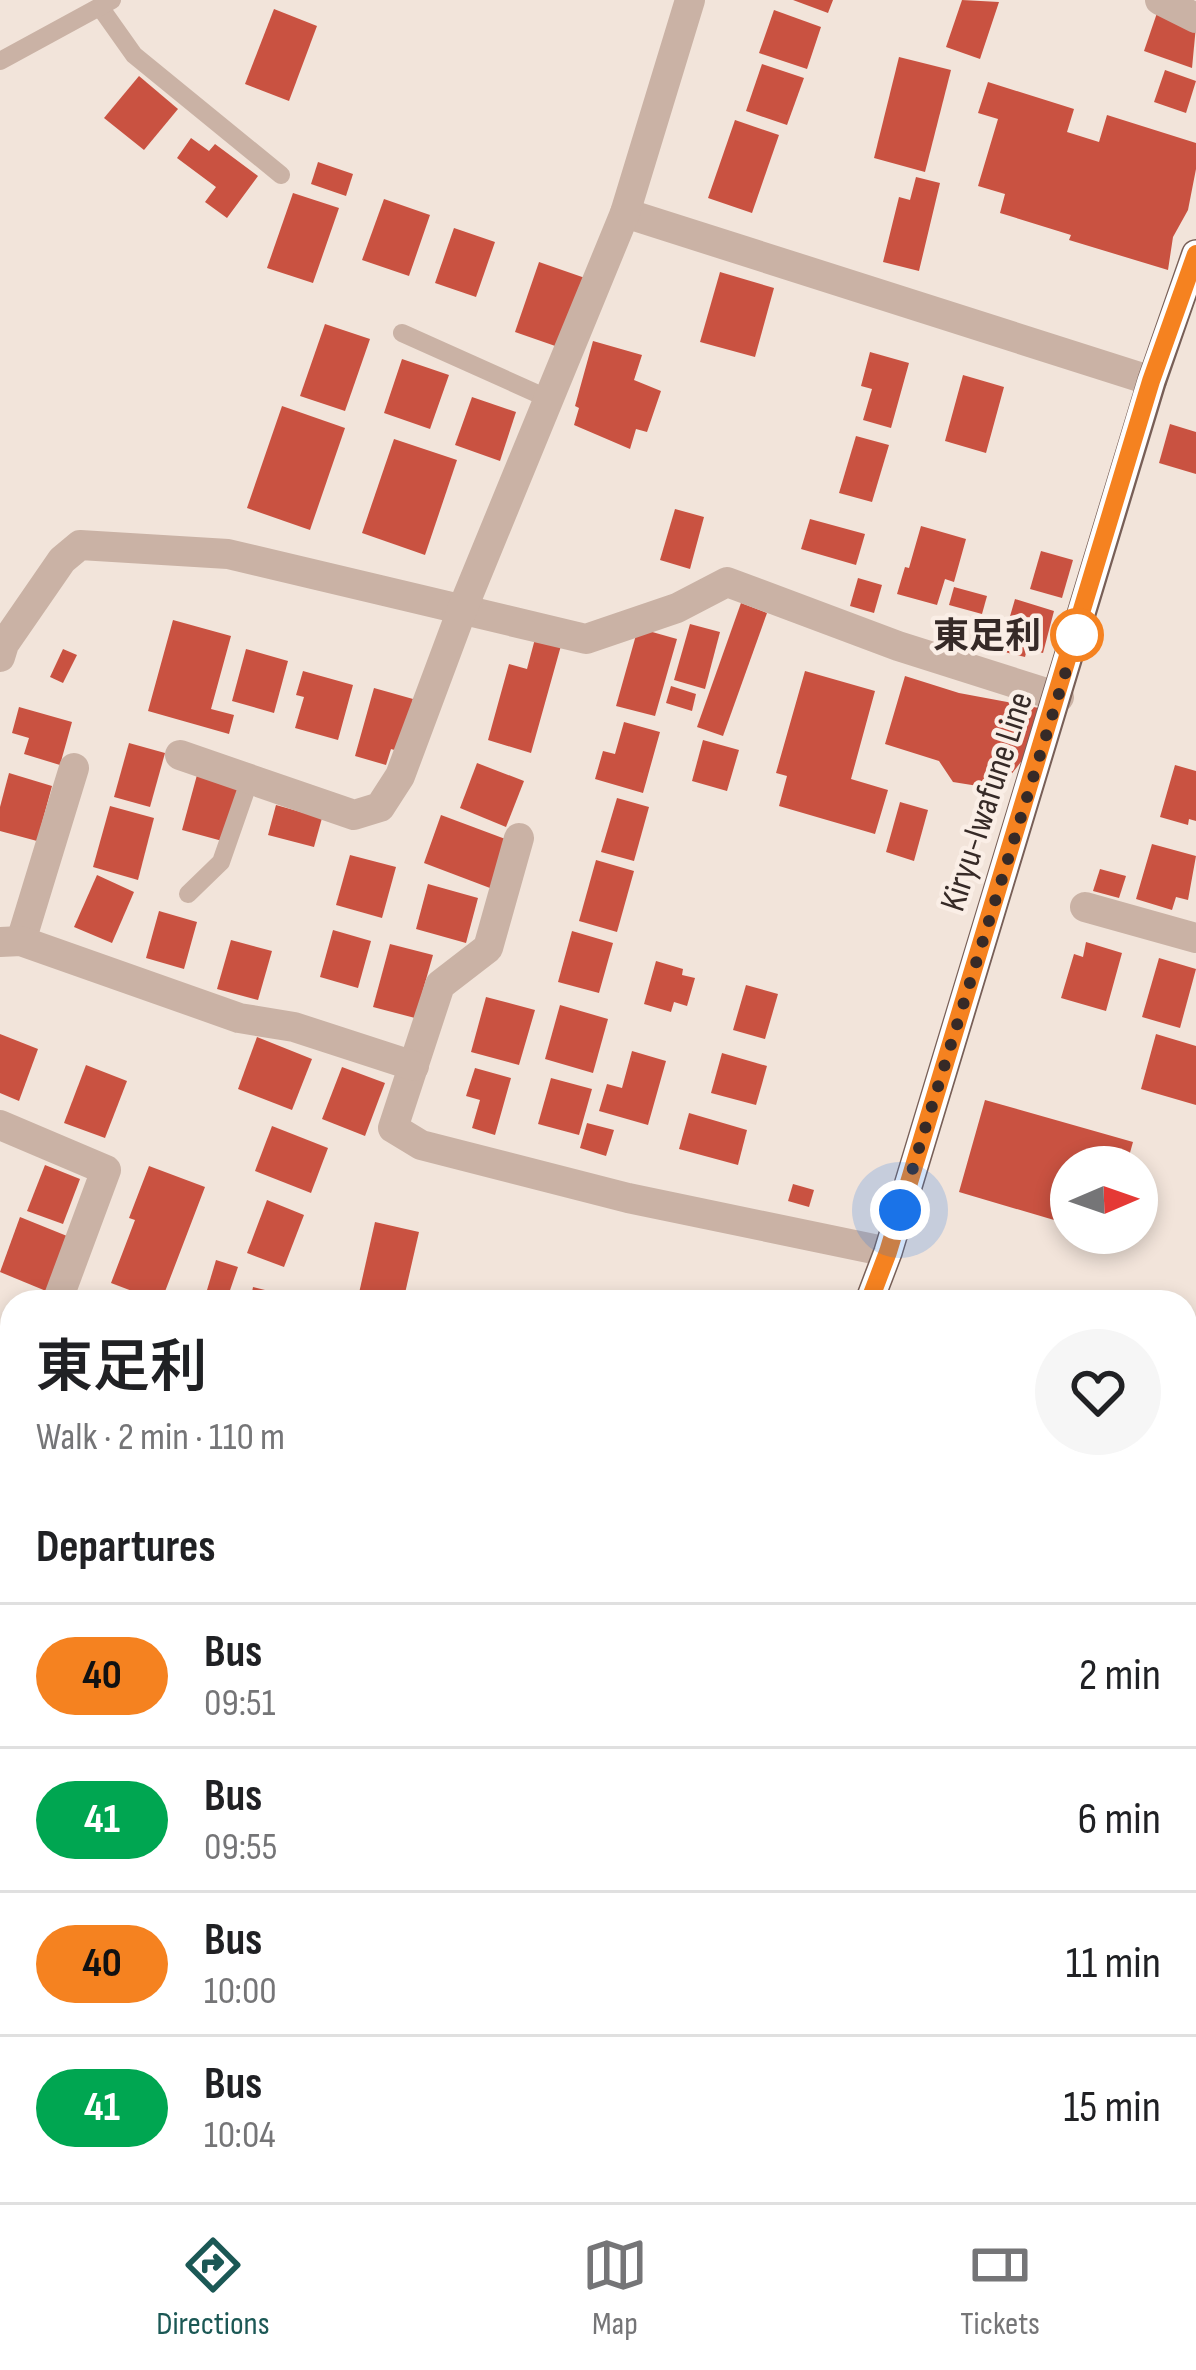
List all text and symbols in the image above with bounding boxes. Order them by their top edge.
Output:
marker: 東足利 [1052,610,1102,660]
place label: 東足利 [933,616,1041,659]
street label: Kiryu-Iwafune Line [932,687,1043,917]
north arrow [1050,1146,1158,1254]
map controls [1050,1146,1158,1254]
your location [870,1180,930,1240]
button: heart [1035,1329,1161,1455]
text: 東足利 [36,1335,207,1403]
text: Walk · 2 min · 110 m [36,1414,285,1461]
text: Departures [36,1520,215,1575]
text: Bus [204,1625,262,1680]
text: 2 min [1079,1648,1161,1703]
text: 40 [82,1650,122,1701]
text: 09:51 [204,1680,275,1727]
text: Bus [204,1769,262,1824]
text: 6 min [1078,1792,1161,1847]
text: 41 [84,1794,120,1845]
text: 09:55 [204,1824,277,1871]
text: Bus [204,1913,262,1968]
text: 11 min [1066,1936,1161,1991]
text: 40 [82,1938,122,1989]
text: 10:00 [204,1968,277,2015]
text: Bus [204,2057,262,2112]
text: 15 min [1064,2080,1161,2135]
text: 41 [84,2082,120,2133]
text: 10:04 [204,2112,276,2159]
tab: Directions [156,2232,270,2344]
tab: Map [582,2232,648,2344]
tab: Tickets [960,2232,1040,2344]

